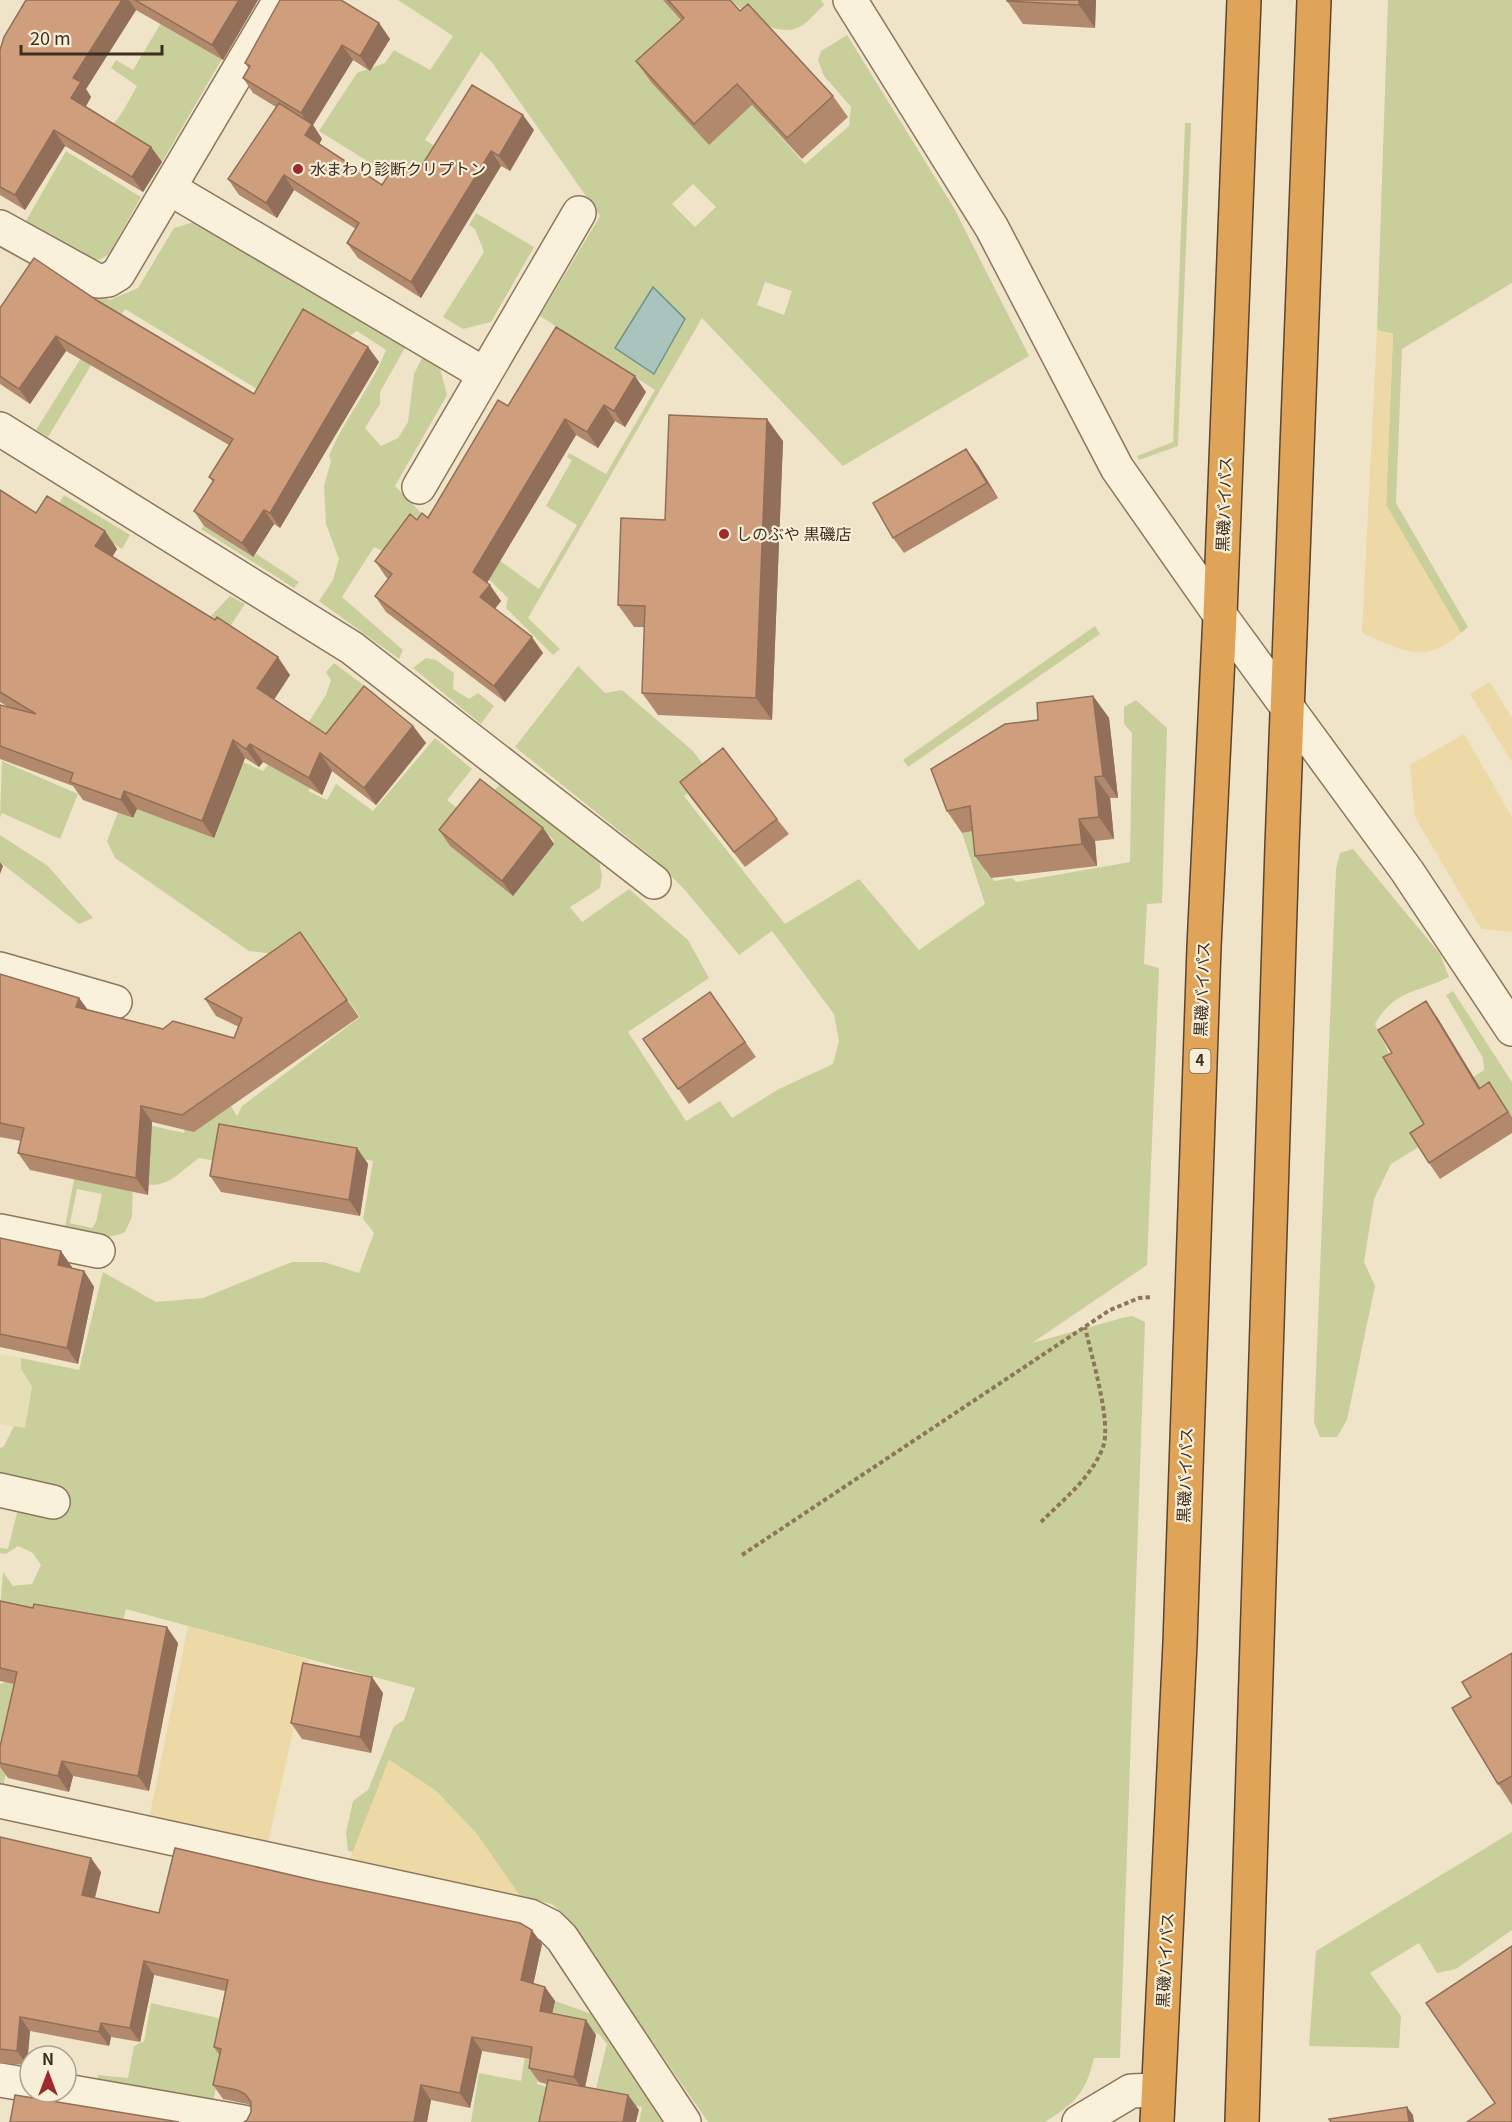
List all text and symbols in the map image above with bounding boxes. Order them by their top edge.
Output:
scale bar [21,18,162,56]
text: 20 m [30,24,71,50]
place label: 水まわり診断クリプトン [310,156,486,180]
marker: 水まわり診断クリプトン [291,162,305,176]
street label: 黒磯バイパス [1209,456,1237,552]
place label: しのぶや 黒磯店 [736,521,852,545]
marker: しのぶや 黒磯店 [717,527,731,541]
street label: 黒磯バイパス [1187,941,1215,1037]
road number: 4 [1190,1049,1210,1073]
street label: 黒磯バイパス [1170,1427,1198,1523]
street label: 黒磯バイパス [1150,1912,1178,2008]
north arrow [18,2044,78,2104]
text: N [42,2046,54,2070]

